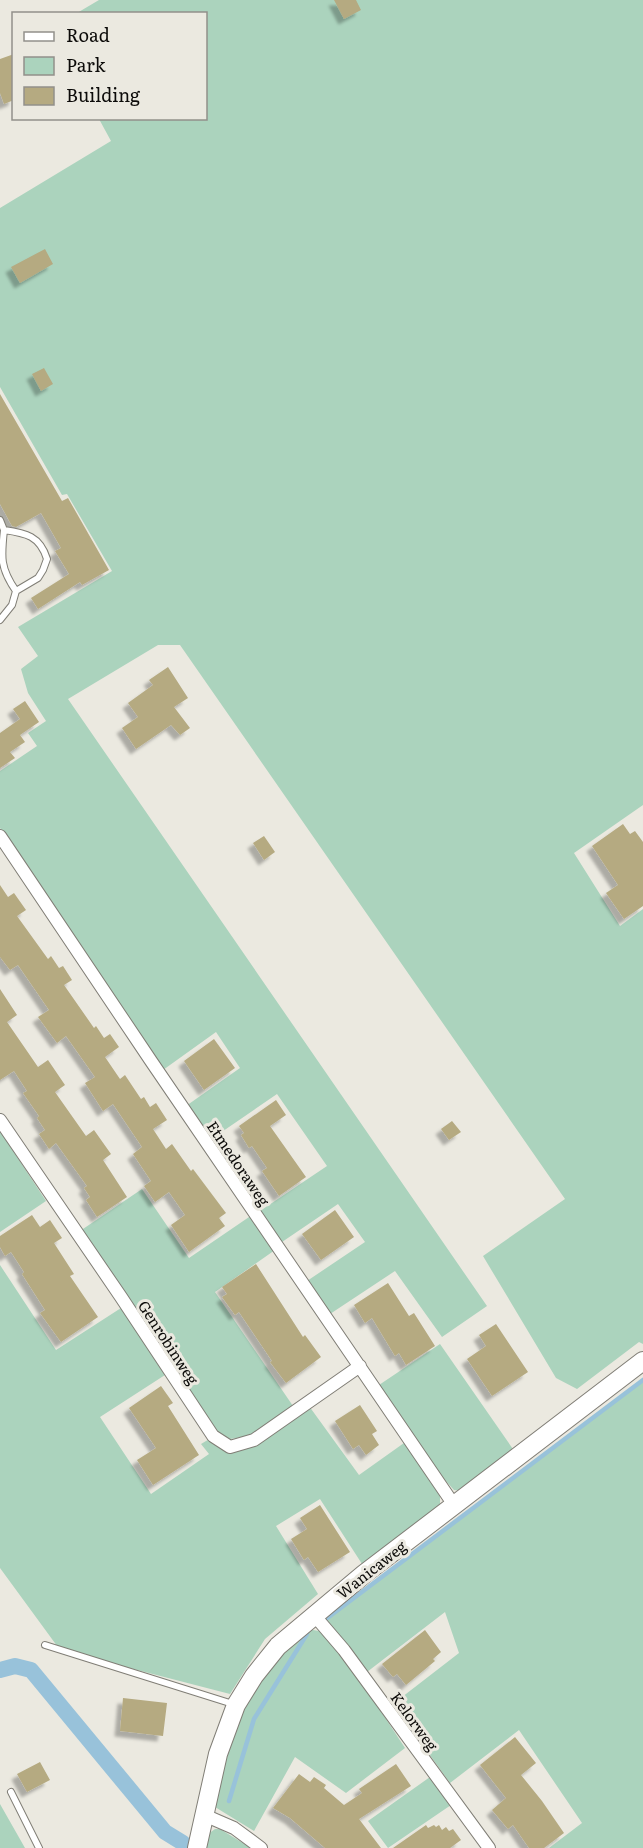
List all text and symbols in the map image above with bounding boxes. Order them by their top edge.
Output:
legend [12,12,207,120]
text: Road [66,21,110,48]
text: Park [66,51,107,78]
text: Building [66,81,141,108]
street label: Etmedoraweg [202,1116,276,1211]
street label: Genrobinweg [133,1295,205,1389]
street label: Wanicaweg [331,1534,411,1604]
street label: Kelorweg [386,1687,445,1756]

